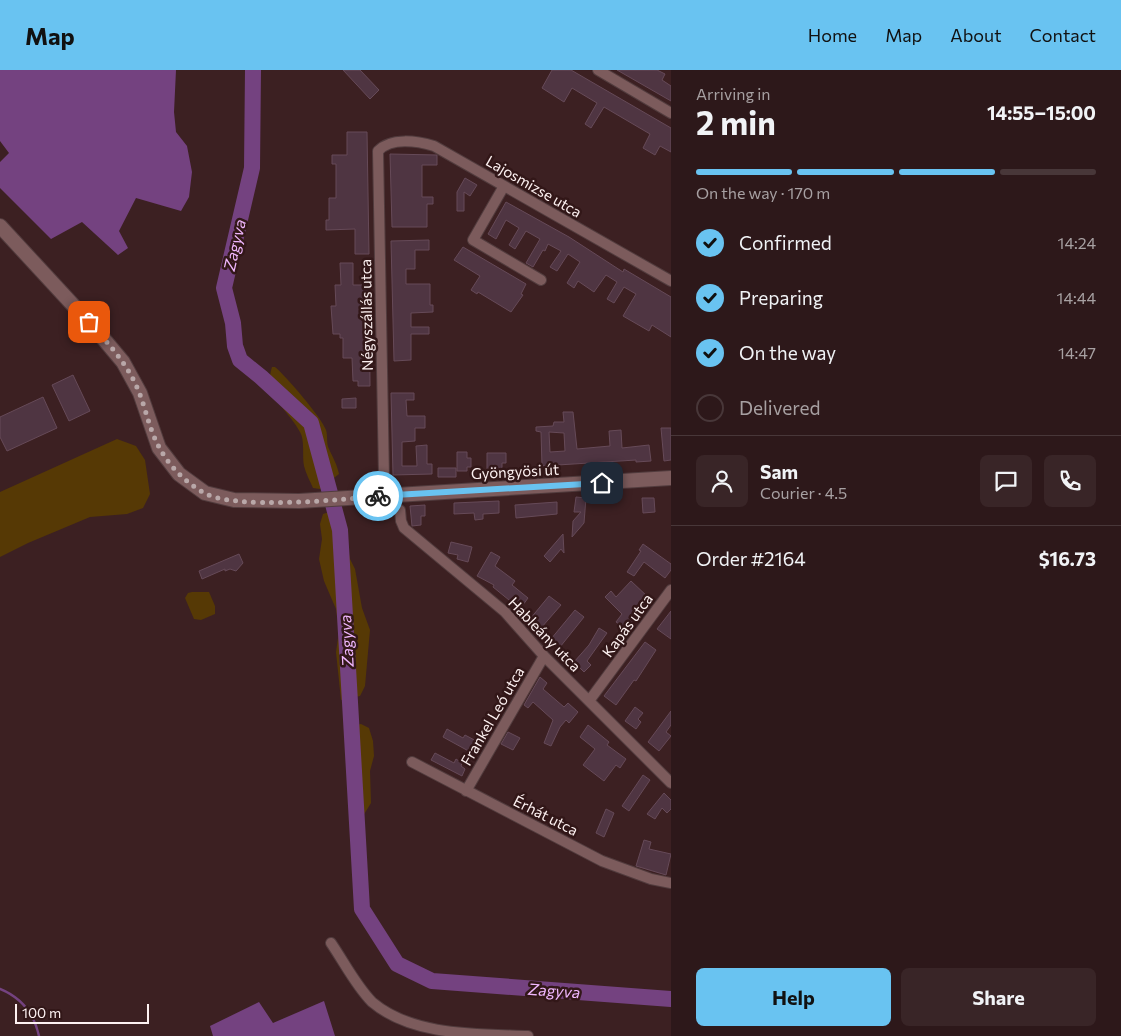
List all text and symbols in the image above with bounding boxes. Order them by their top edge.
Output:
text: Map [25,21,75,50]
text: Home [808,24,857,46]
text: Map [885,24,922,46]
text: About [950,24,1002,46]
text: Contact [1030,24,1096,46]
text: Arriving in [696,84,770,103]
text: 14:55–15:00 [987,101,1096,124]
text: 2 min [696,102,776,142]
street label: Lajosmizse utca [483,151,585,221]
text: On the way · 170 m [696,183,830,202]
water label: Zagyva [219,217,249,274]
icon: check [696,229,724,257]
text: Confirmed [739,231,832,254]
text: 14:24 [1058,233,1096,252]
street label: Négyszállás utca [356,259,376,371]
icon: check [696,284,724,312]
text: Preparing [739,286,823,309]
text: 14:44 [1057,288,1096,307]
pin [68,301,110,343]
icon: bag [75,308,103,336]
icon: check [696,339,724,367]
text: On the way [739,341,836,364]
text: 14:47 [1058,343,1096,362]
text: Delivered [739,396,820,419]
button: person [696,455,748,507]
button: chat [980,455,1032,507]
button: phone [1044,455,1096,507]
street label: Gyöngyösi út [470,460,560,482]
text: Sam [760,460,798,483]
pin [581,462,623,504]
icon: home [588,469,616,497]
courier [353,471,403,521]
icon: bike [364,482,392,510]
text: Courier · 4.5 [760,483,847,502]
text: Order #2164 [696,547,806,570]
text: $16.73 [1039,547,1096,570]
street label: Kapás utca [598,590,656,660]
street label: Hableány utca [505,593,585,675]
water label: Zagyva [335,614,357,669]
street label: Frankel Leó utca [456,663,528,769]
street label: Érhát utca [511,790,582,839]
button: Help [696,968,891,1026]
button: Share [901,968,1096,1026]
water label: Zagyva [526,979,581,1001]
scale bar [15,1001,149,1024]
text: 100 m [22,1004,61,1021]

